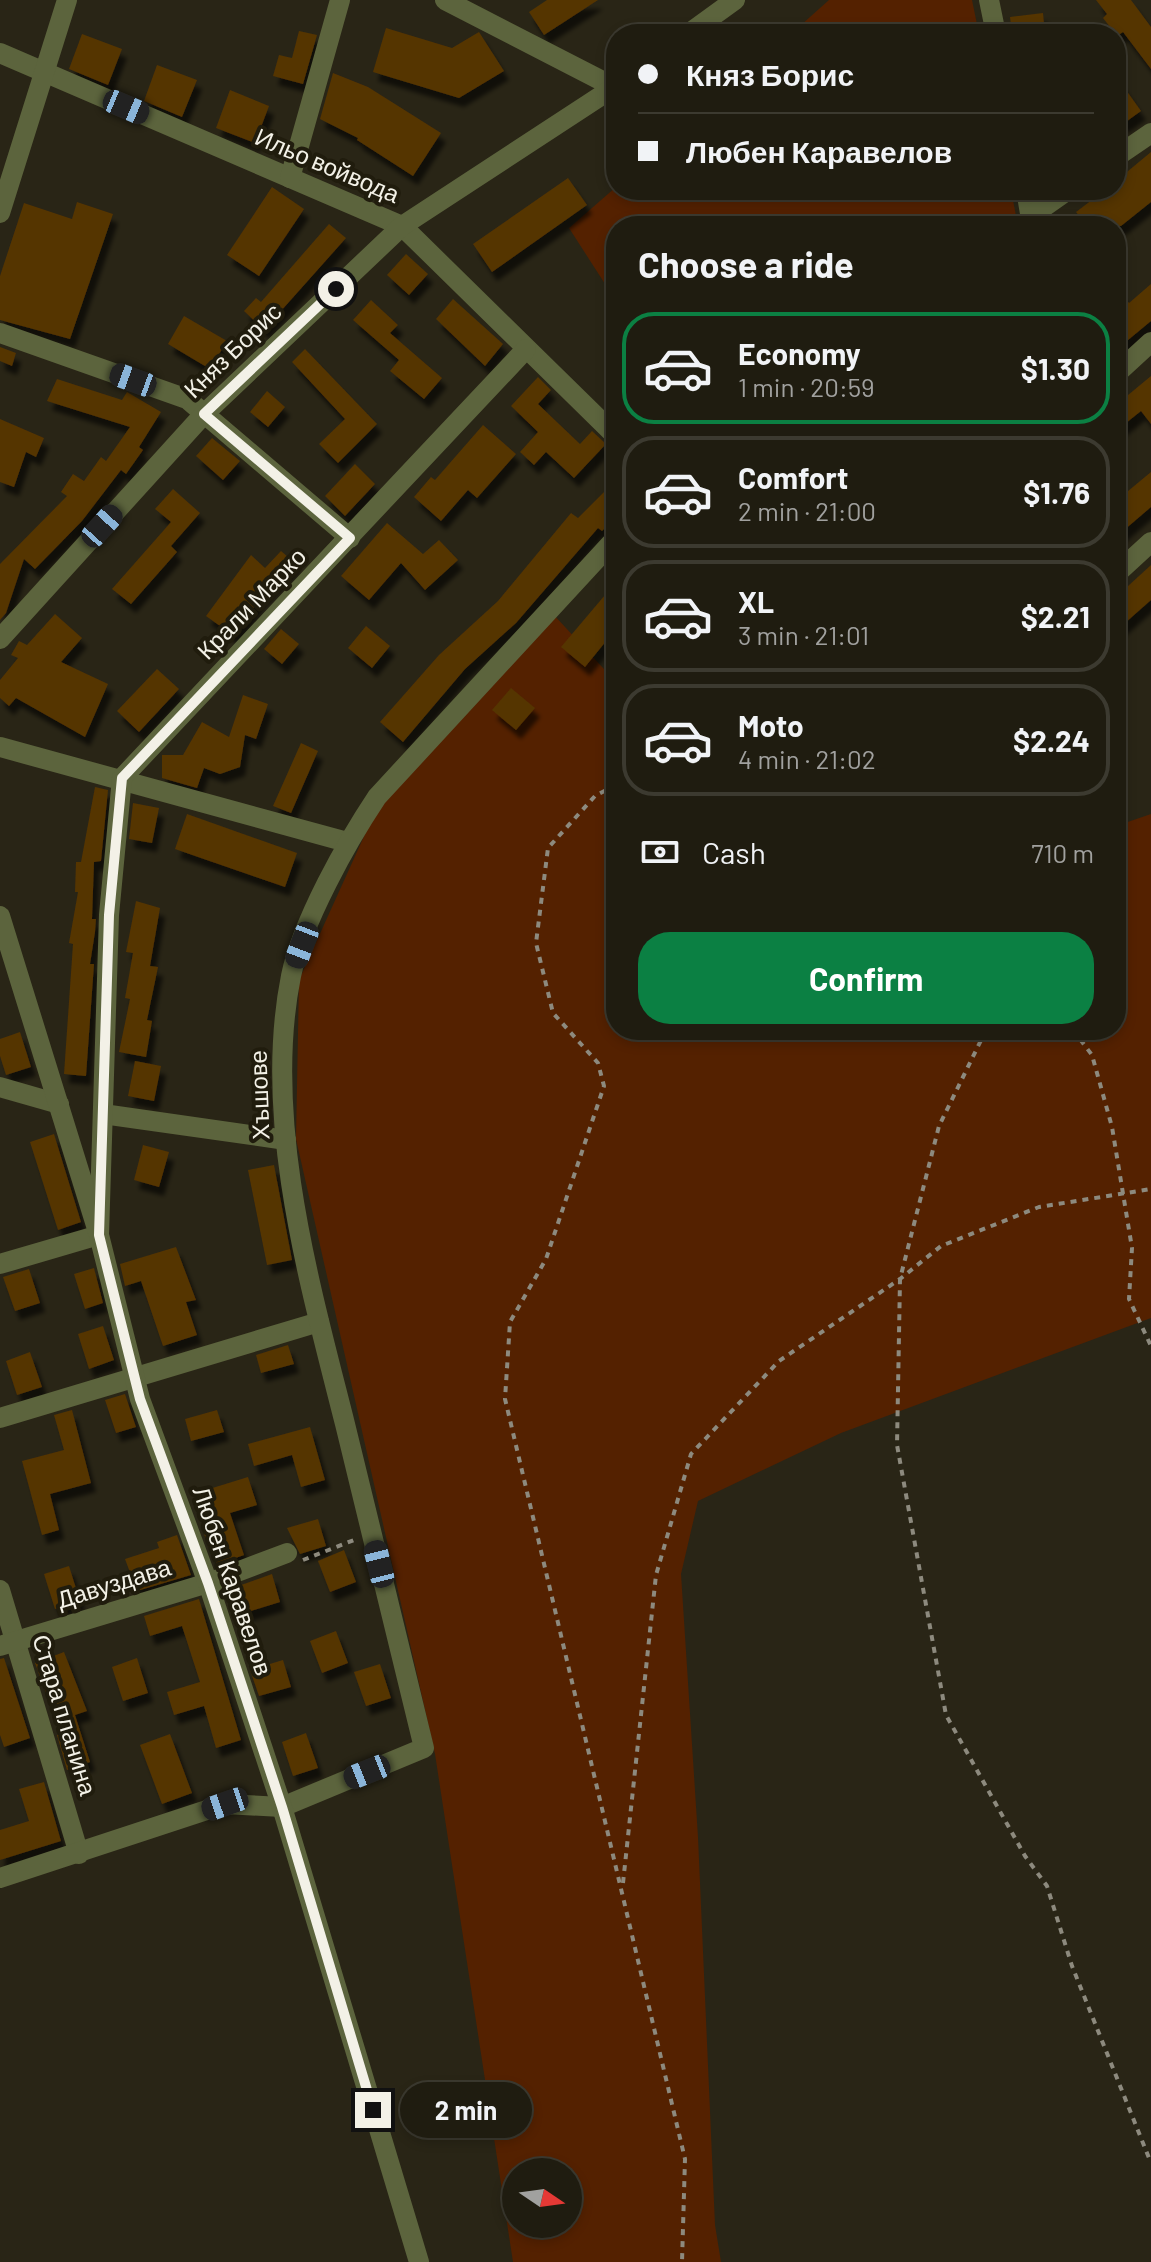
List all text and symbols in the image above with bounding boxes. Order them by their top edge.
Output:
text: Княз Борис [686,56,854,92]
car [99,87,153,127]
street label: Ильо войвода [251,121,405,208]
text: Любен Каравелов [686,133,952,169]
text: Choose a ride [638,242,854,285]
route start [318,271,354,307]
street label: Княз Борис [177,296,287,403]
icon: car [642,332,714,404]
text: Economy [738,335,861,371]
text: $1.30 [1021,350,1090,386]
car [106,361,160,399]
text: 1 min · 20:59 [738,371,875,402]
icon: car [642,456,714,528]
text: Comfort [738,459,848,495]
text: $1.76 [1023,474,1090,510]
text: 2 min · 21:00 [738,495,876,526]
car [77,500,127,552]
street label: Крали Марко [190,541,311,665]
icon: car [642,580,714,652]
text: XL [738,583,774,619]
text: $2.21 [1021,598,1090,634]
text: 3 min · 21:01 [738,619,869,650]
icon: car [642,704,714,776]
text: Moto [738,707,804,743]
text: $2.24 [1013,722,1090,758]
text: 4 min · 21:02 [738,743,876,774]
icon: cash [638,830,682,874]
text: Cash [702,834,766,870]
text: 710 m [1031,837,1094,868]
car [282,918,322,972]
button: Confirm [638,932,1094,1024]
street label: Хъшове [242,1050,275,1140]
street label: Любен Каравелов [187,1482,279,1679]
car [362,1538,396,1590]
street label: Давуздава [53,1551,175,1614]
street label: Стара планина [27,1631,104,1799]
car [340,1752,394,1792]
car [198,1785,252,1823]
callout: 2 min [401,2082,533,2138]
route end [355,2092,391,2128]
text: 2 min [435,2094,497,2125]
north arrow [502,2158,582,2238]
map controls [502,2158,582,2238]

